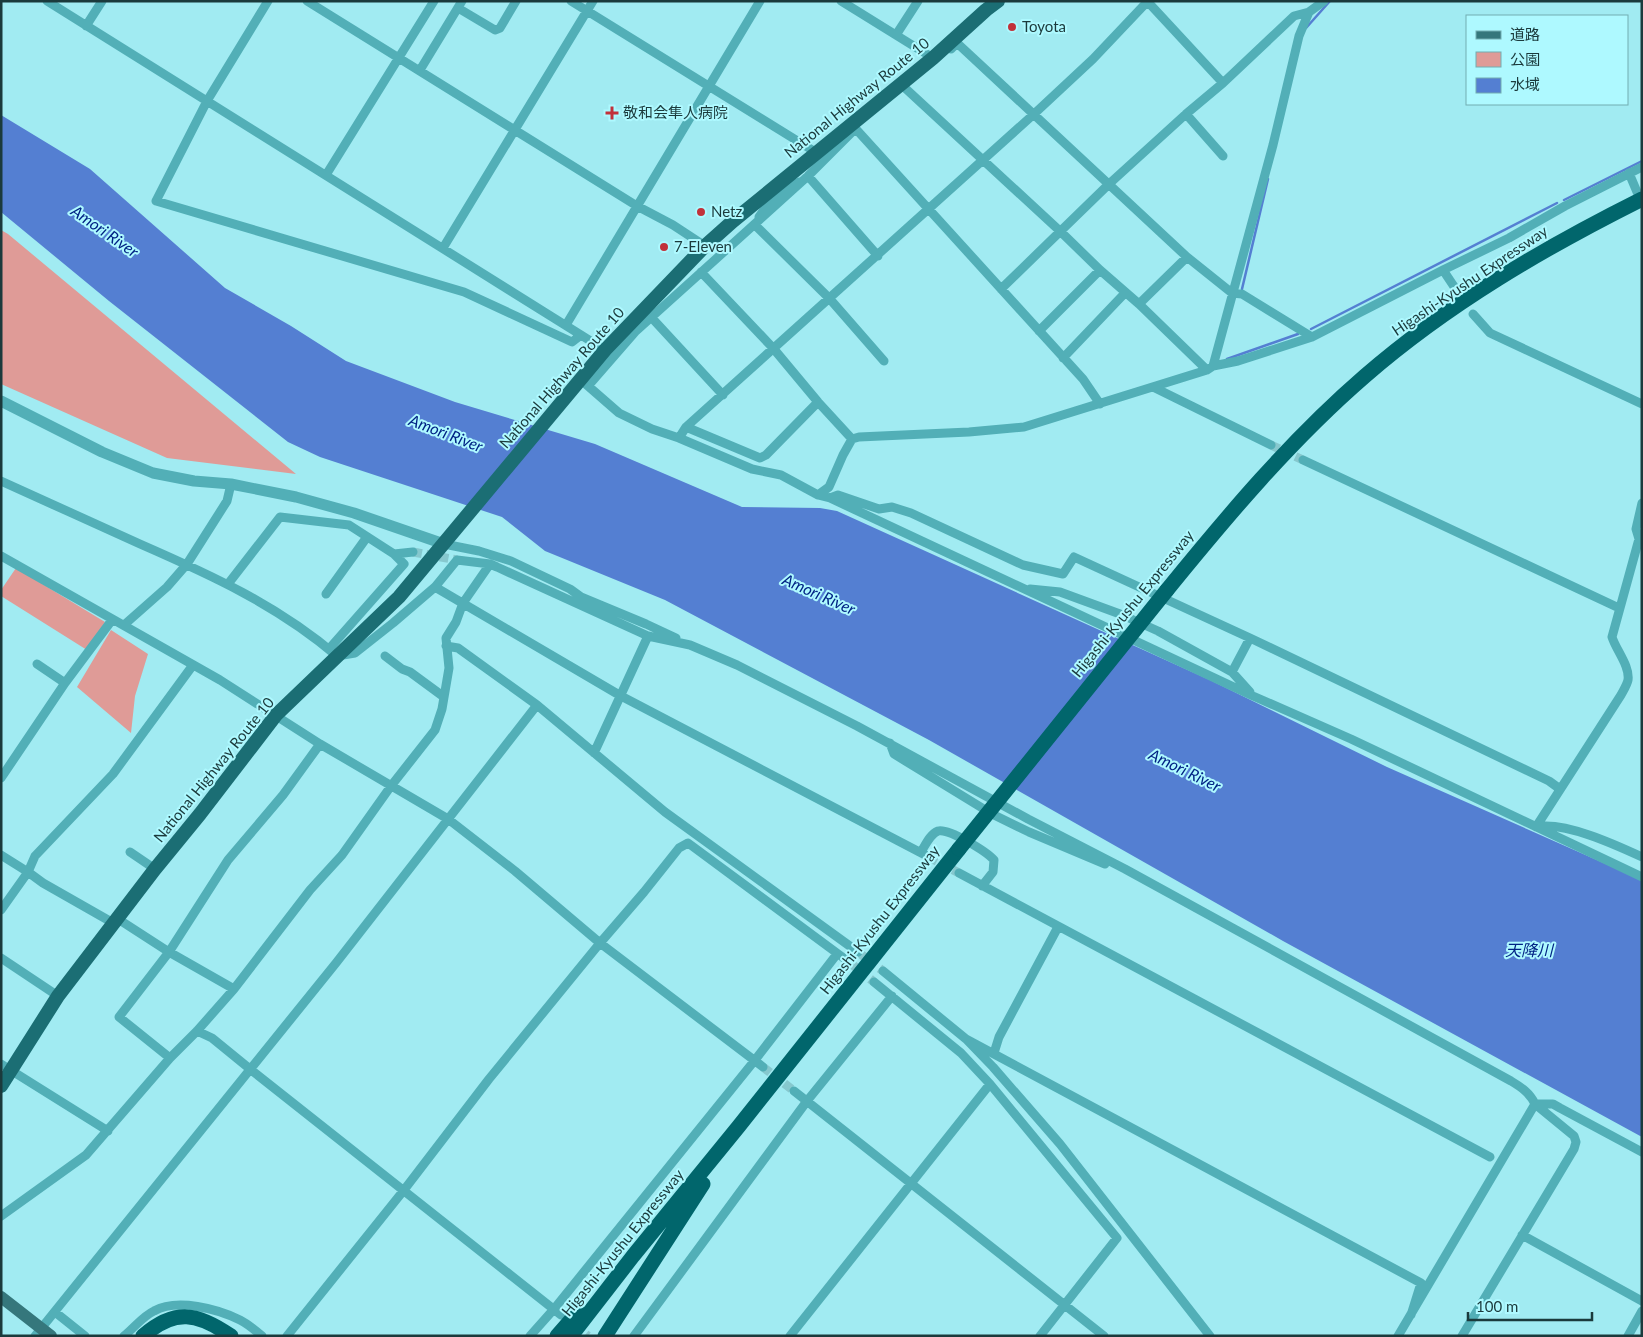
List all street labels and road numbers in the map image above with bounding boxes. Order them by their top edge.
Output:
street label: National Highway Route 10 [780,33,933,161]
street label: Higashi-Kyushu Expressway [1388,221,1551,339]
street label: National Highway Route 10 [495,303,628,452]
street label: Higashi-Kyushu Expressway [1067,526,1197,680]
street label: National Highway Route 10 [149,693,277,845]
street label: Higashi-Kyushu Expressway [816,841,943,997]
street label: Higashi-Kyushu Expressway [557,1165,687,1319]

